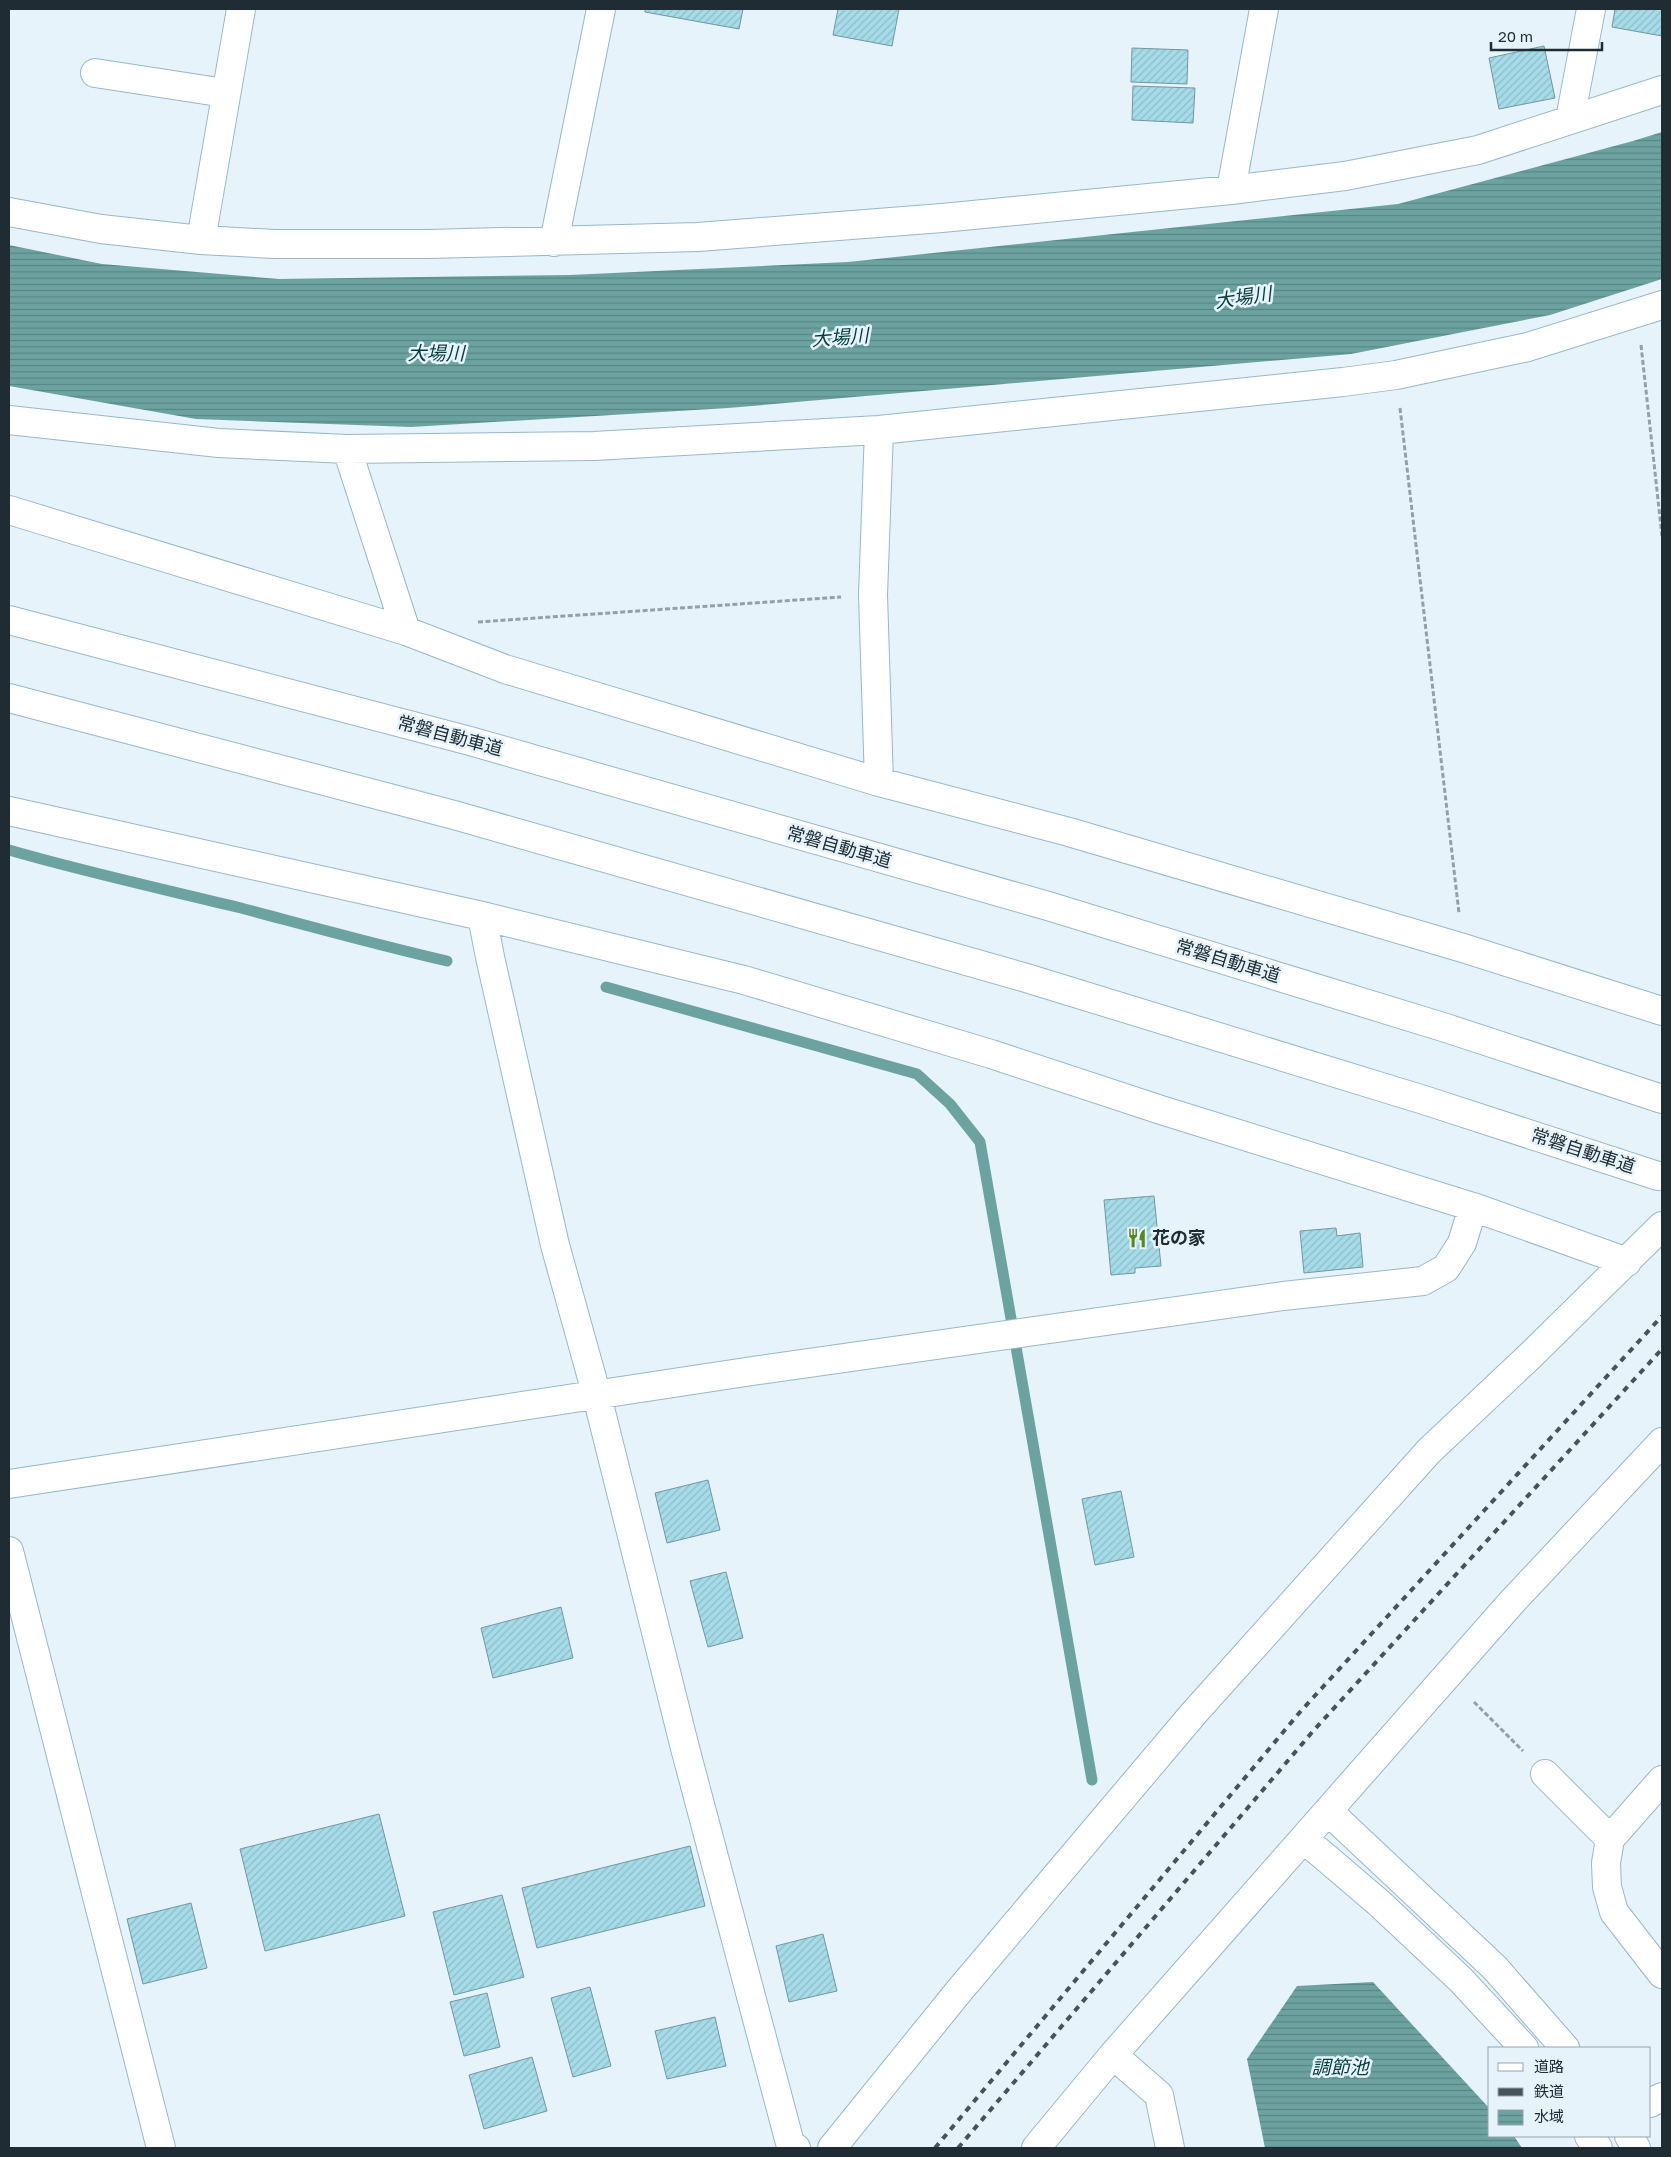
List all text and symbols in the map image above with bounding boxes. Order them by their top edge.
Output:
scale bar [1491,20,1602,52]
text: 20 m [1498,27,1533,45]
water label: 大場川 [1213,281,1275,312]
water label: 大場川 [811,323,871,350]
water label: 大場川 [407,341,466,364]
street label: 常磐自動車道 [395,710,505,760]
street label: 常磐自動車道 [784,821,894,871]
street label: 常磐自動車道 [1173,934,1283,986]
street label: 常磐自動車道 [1529,1123,1638,1177]
place label: 花の家 [1152,1226,1206,1248]
restaurant icon: 花の家 [1126,1227,1148,1249]
legend [1488,2047,1651,2137]
water label: 調節池 [1311,2055,1370,2078]
text: 道路 [1534,2057,1564,2075]
text: 鉄道 [1534,2082,1564,2100]
text: 水域 [1534,2107,1564,2125]

